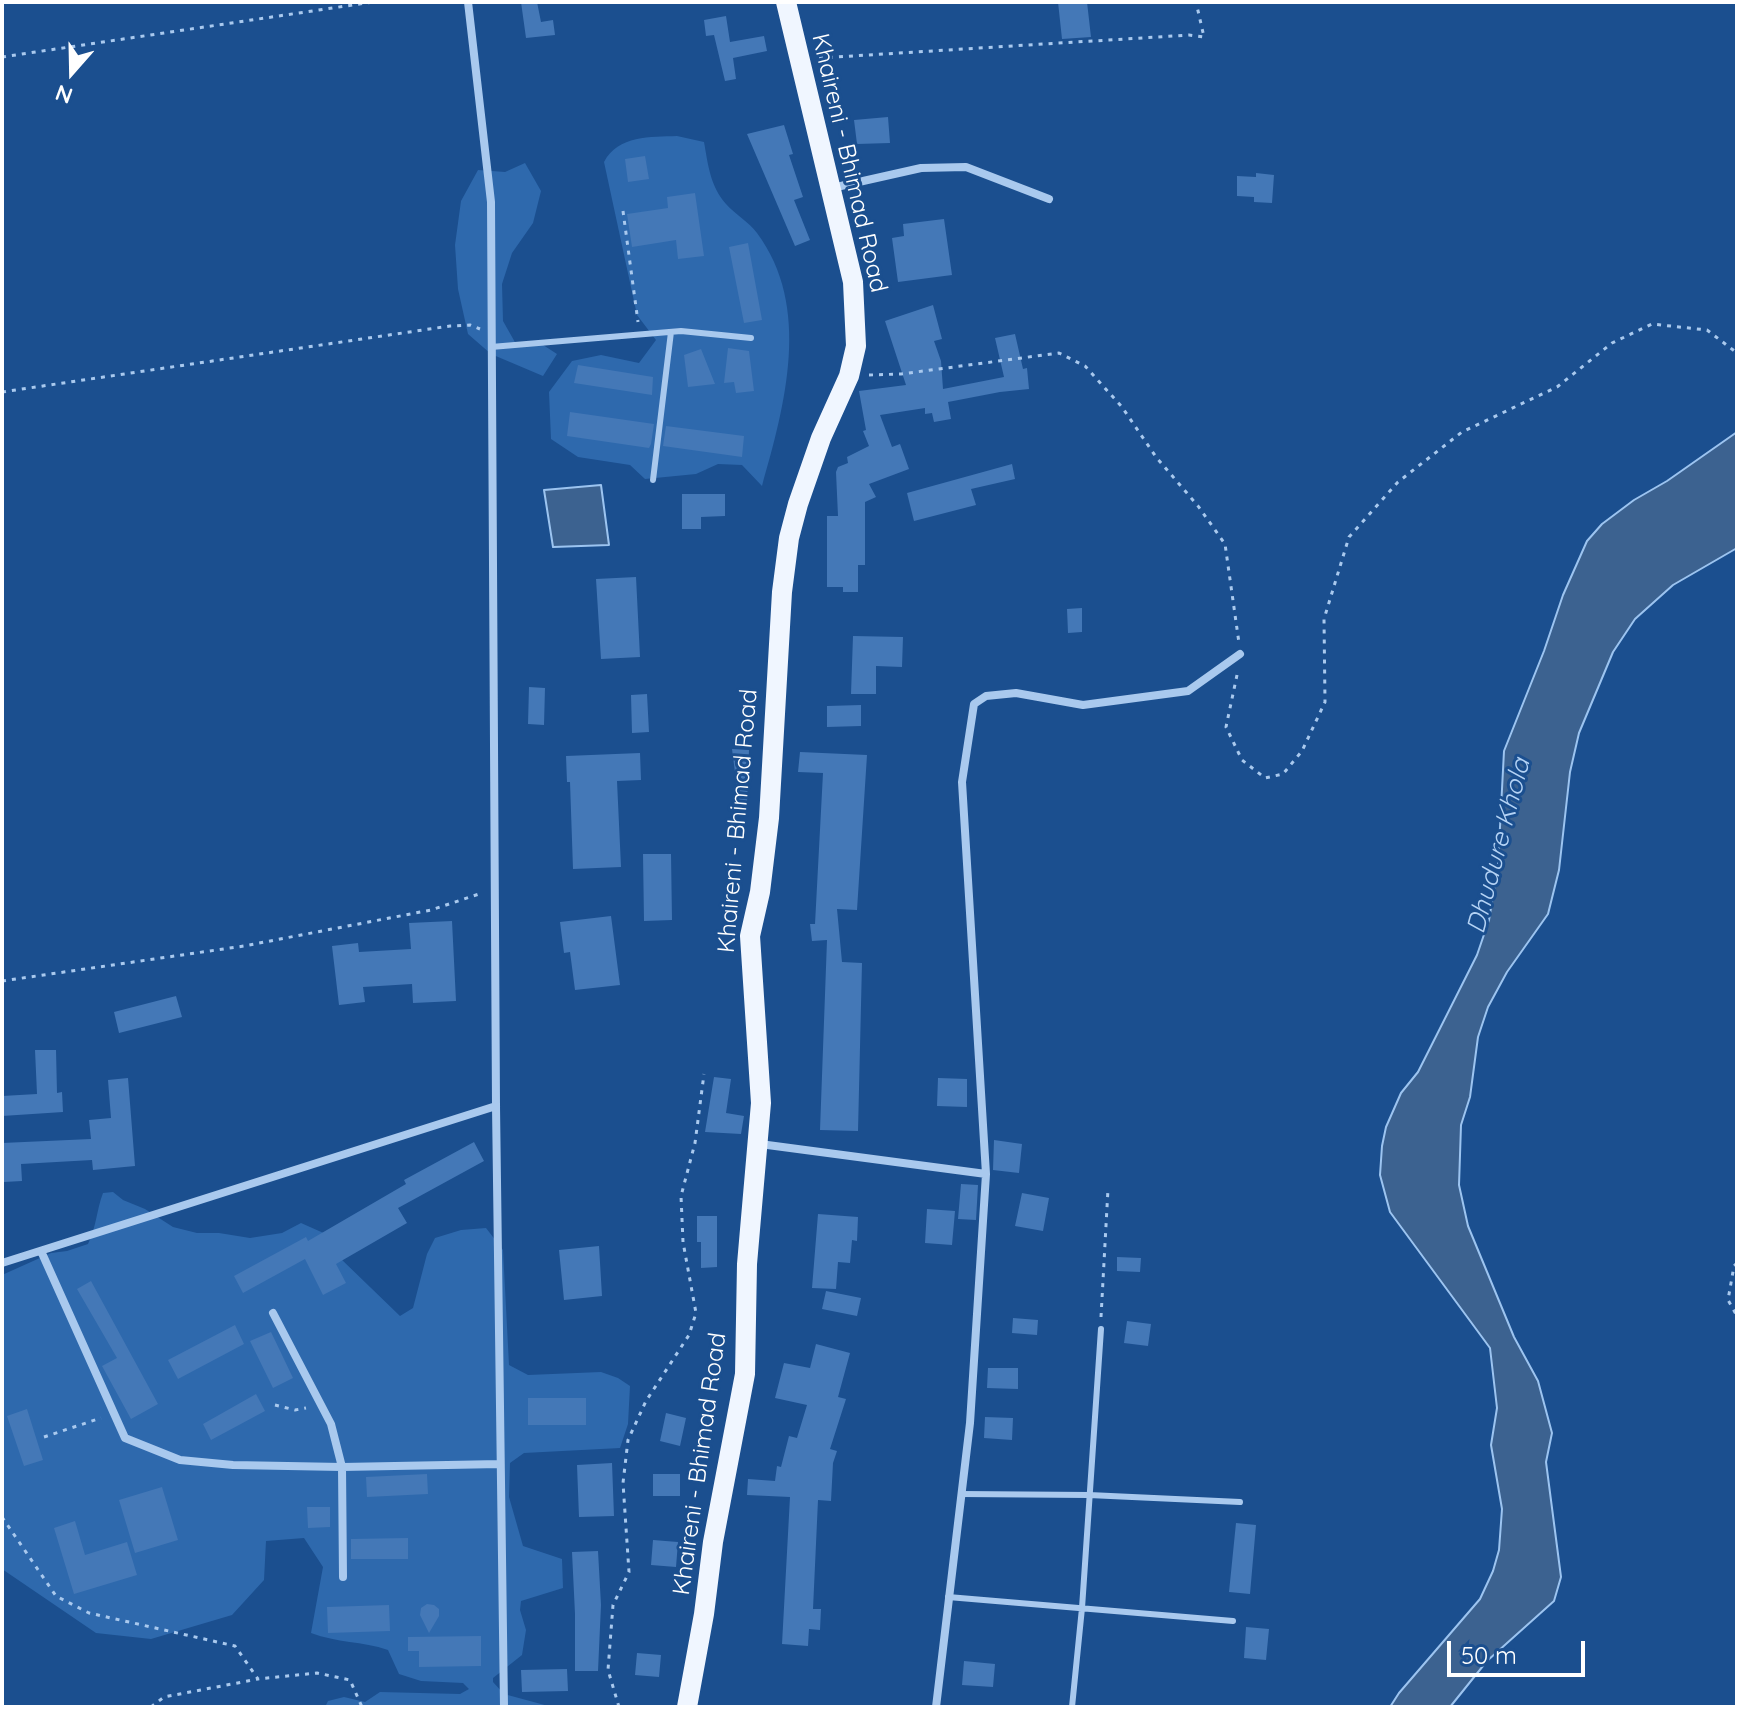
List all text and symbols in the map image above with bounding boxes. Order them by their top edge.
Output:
street label: Khaireni - Bhimad Road [805,31,893,295]
north arrow [32,32,112,112]
text: N [51,79,76,110]
street label: Khaireni - Bhimad Road [712,688,764,954]
water label: Dhudure Khola [1461,755,1537,937]
street label: Khaireni - Bhimad Road [667,1331,733,1597]
scale bar [1451,1625,1589,1675]
text: 50 m [1461,1640,1517,1670]

